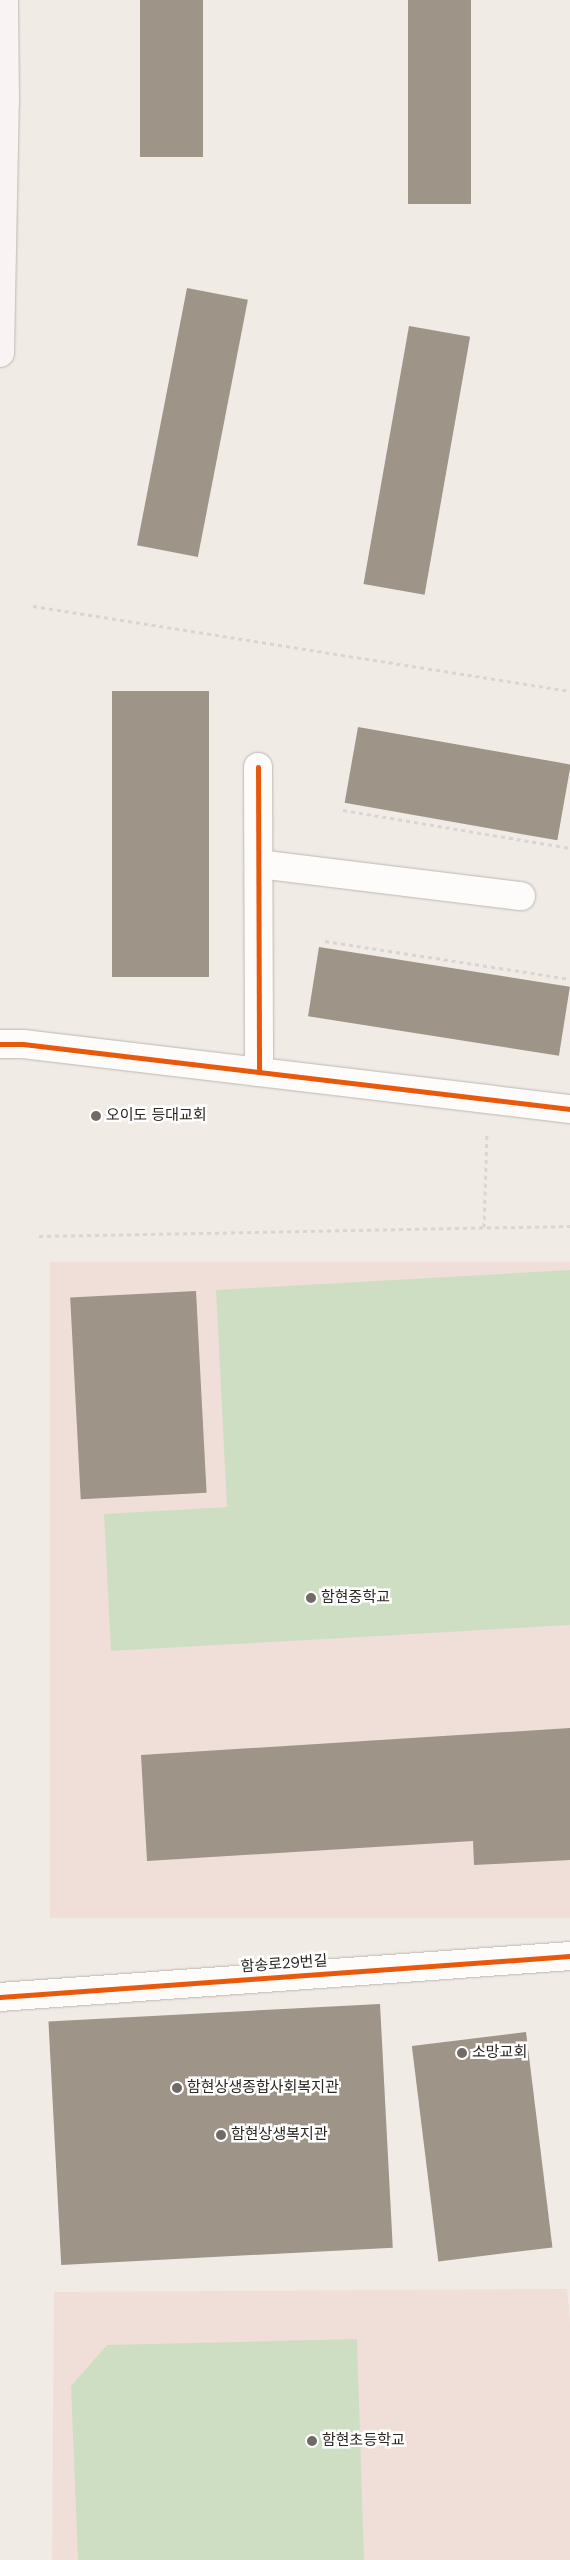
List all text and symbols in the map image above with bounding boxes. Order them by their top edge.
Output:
place label: 오이도 등대교회 [106,1107,207,1125]
marker: 오이도 등대교회 [90,1110,102,1122]
place label: 함현중학교 [321,1589,390,1607]
marker: 함현중학교 [305,1592,317,1604]
street label: 함송로29번길 [240,1952,328,1976]
place label: 소망교회 [472,2044,527,2062]
marker: 소망교회 [456,2047,468,2059]
place label: 함현상생종합사회복지관 [187,2079,339,2097]
marker: 함현상생종합사회복지관 [171,2082,183,2094]
place label: 함현상생복지관 [231,2126,328,2144]
marker: 함현상생복지관 [215,2129,227,2141]
place label: 함현초등학교 [322,2432,405,2450]
marker: 함현초등학교 [306,2435,318,2447]

